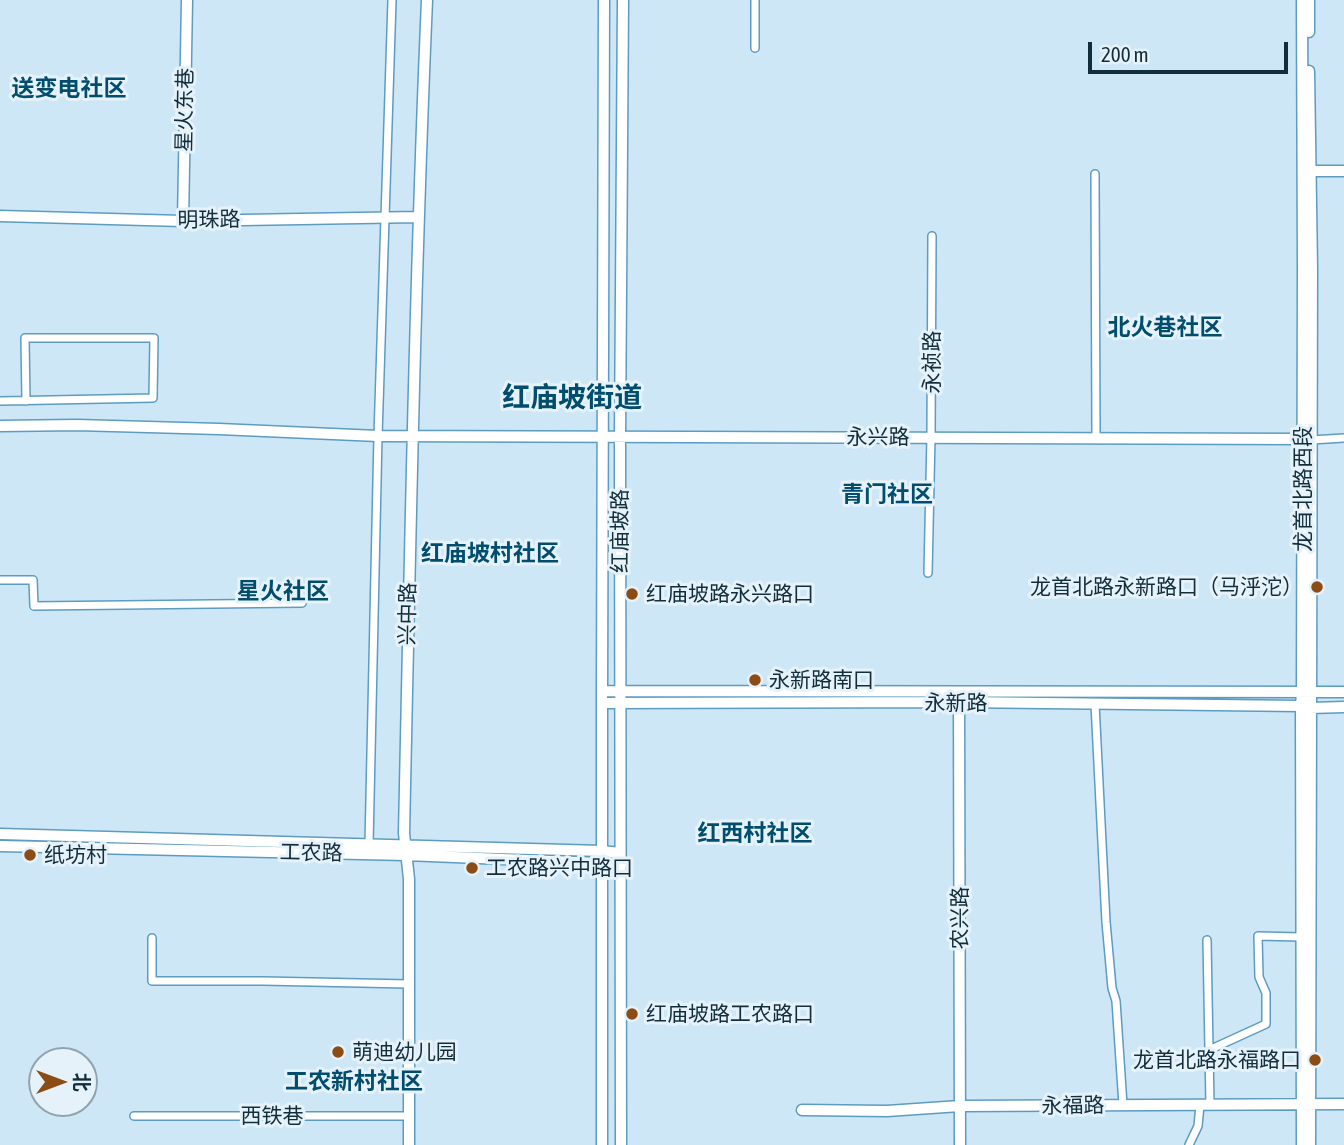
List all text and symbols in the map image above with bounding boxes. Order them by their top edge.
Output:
scale bar [1092,28,1292,72]
text: 200 m [1101,42,1149,66]
street label: 星火东巷 [172,68,198,152]
district label: 送变电社区 [12,75,126,103]
street label: 明珠路 [177,207,241,233]
district label: 北火巷社区 [1108,314,1222,342]
street label: 永祯路 [919,331,945,393]
district label: 红庙坡街道 [502,381,642,415]
street label: 永兴路 [847,424,909,450]
street label: 龙首北路西段 [1290,426,1316,552]
district label: 青门社区 [841,481,933,509]
street label: 红庙坡路 [607,489,633,573]
district label: 红庙坡村社区 [421,540,559,568]
place label: 龙首北路永新路口（马泘沱） [1030,574,1303,600]
district label: 星火社区 [237,578,329,606]
marker: 龙首北路永新路口（马泘沱） [1309,579,1325,595]
place label: 红庙坡路永兴路口 [646,581,814,607]
street label: 兴中路 [395,582,421,646]
marker: 红庙坡路永兴路口 [624,586,640,602]
place label: 永新路南口 [769,667,874,693]
marker: 永新路南口 [747,672,763,688]
street label: 永新路 [925,690,987,716]
district label: 红西村社区 [698,820,812,848]
street label: 工农路 [279,840,343,866]
place label: 纸坊村 [44,842,107,868]
marker: 纸坊村 [22,847,38,863]
place label: 工农路兴中路口 [486,855,633,881]
marker: 工农路兴中路口 [464,860,480,876]
street label: 农兴路 [947,887,973,949]
place label: 红庙坡路工农路口 [646,1001,814,1027]
marker: 红庙坡路工农路口 [624,1006,640,1022]
place label: 萌迪幼儿园 [352,1039,457,1065]
marker: 萌迪幼儿园 [330,1044,346,1060]
north arrow [28,1047,98,1117]
place label: 龙首北路永福路口 [1133,1047,1301,1073]
marker: 龙首北路永福路口 [1307,1052,1323,1068]
district label: 工农新村社区 [285,1068,423,1096]
text: 北 [71,1072,93,1092]
street label: 永福路 [1041,1093,1105,1119]
street label: 西铁巷 [241,1103,303,1129]

